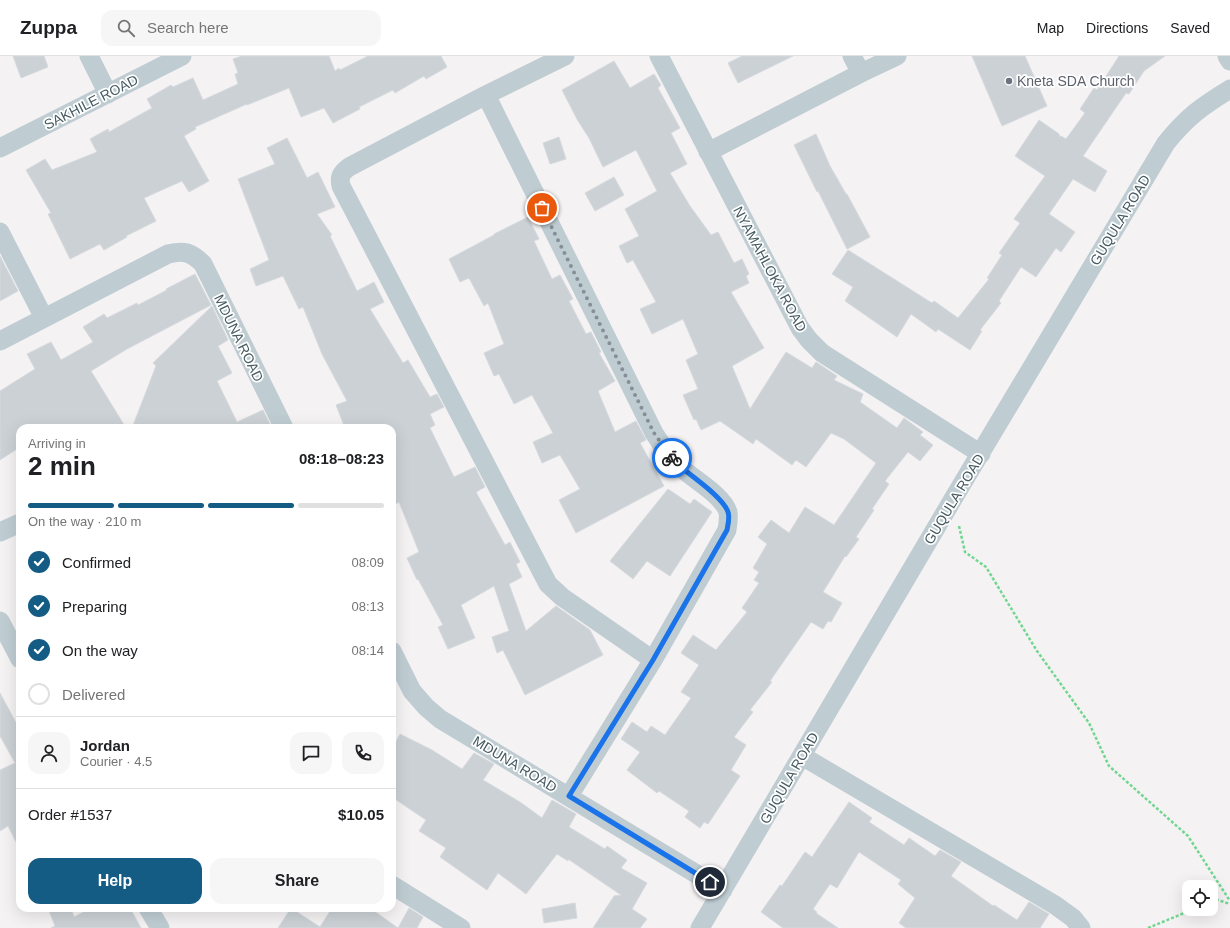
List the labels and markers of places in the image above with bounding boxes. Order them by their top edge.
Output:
place label: Kneta SDA Church [1017,73,1135,89]
marker: Kneta SDA Church [1004,76,1014,86]
pin [525,191,559,225]
pin [693,865,727,899]

